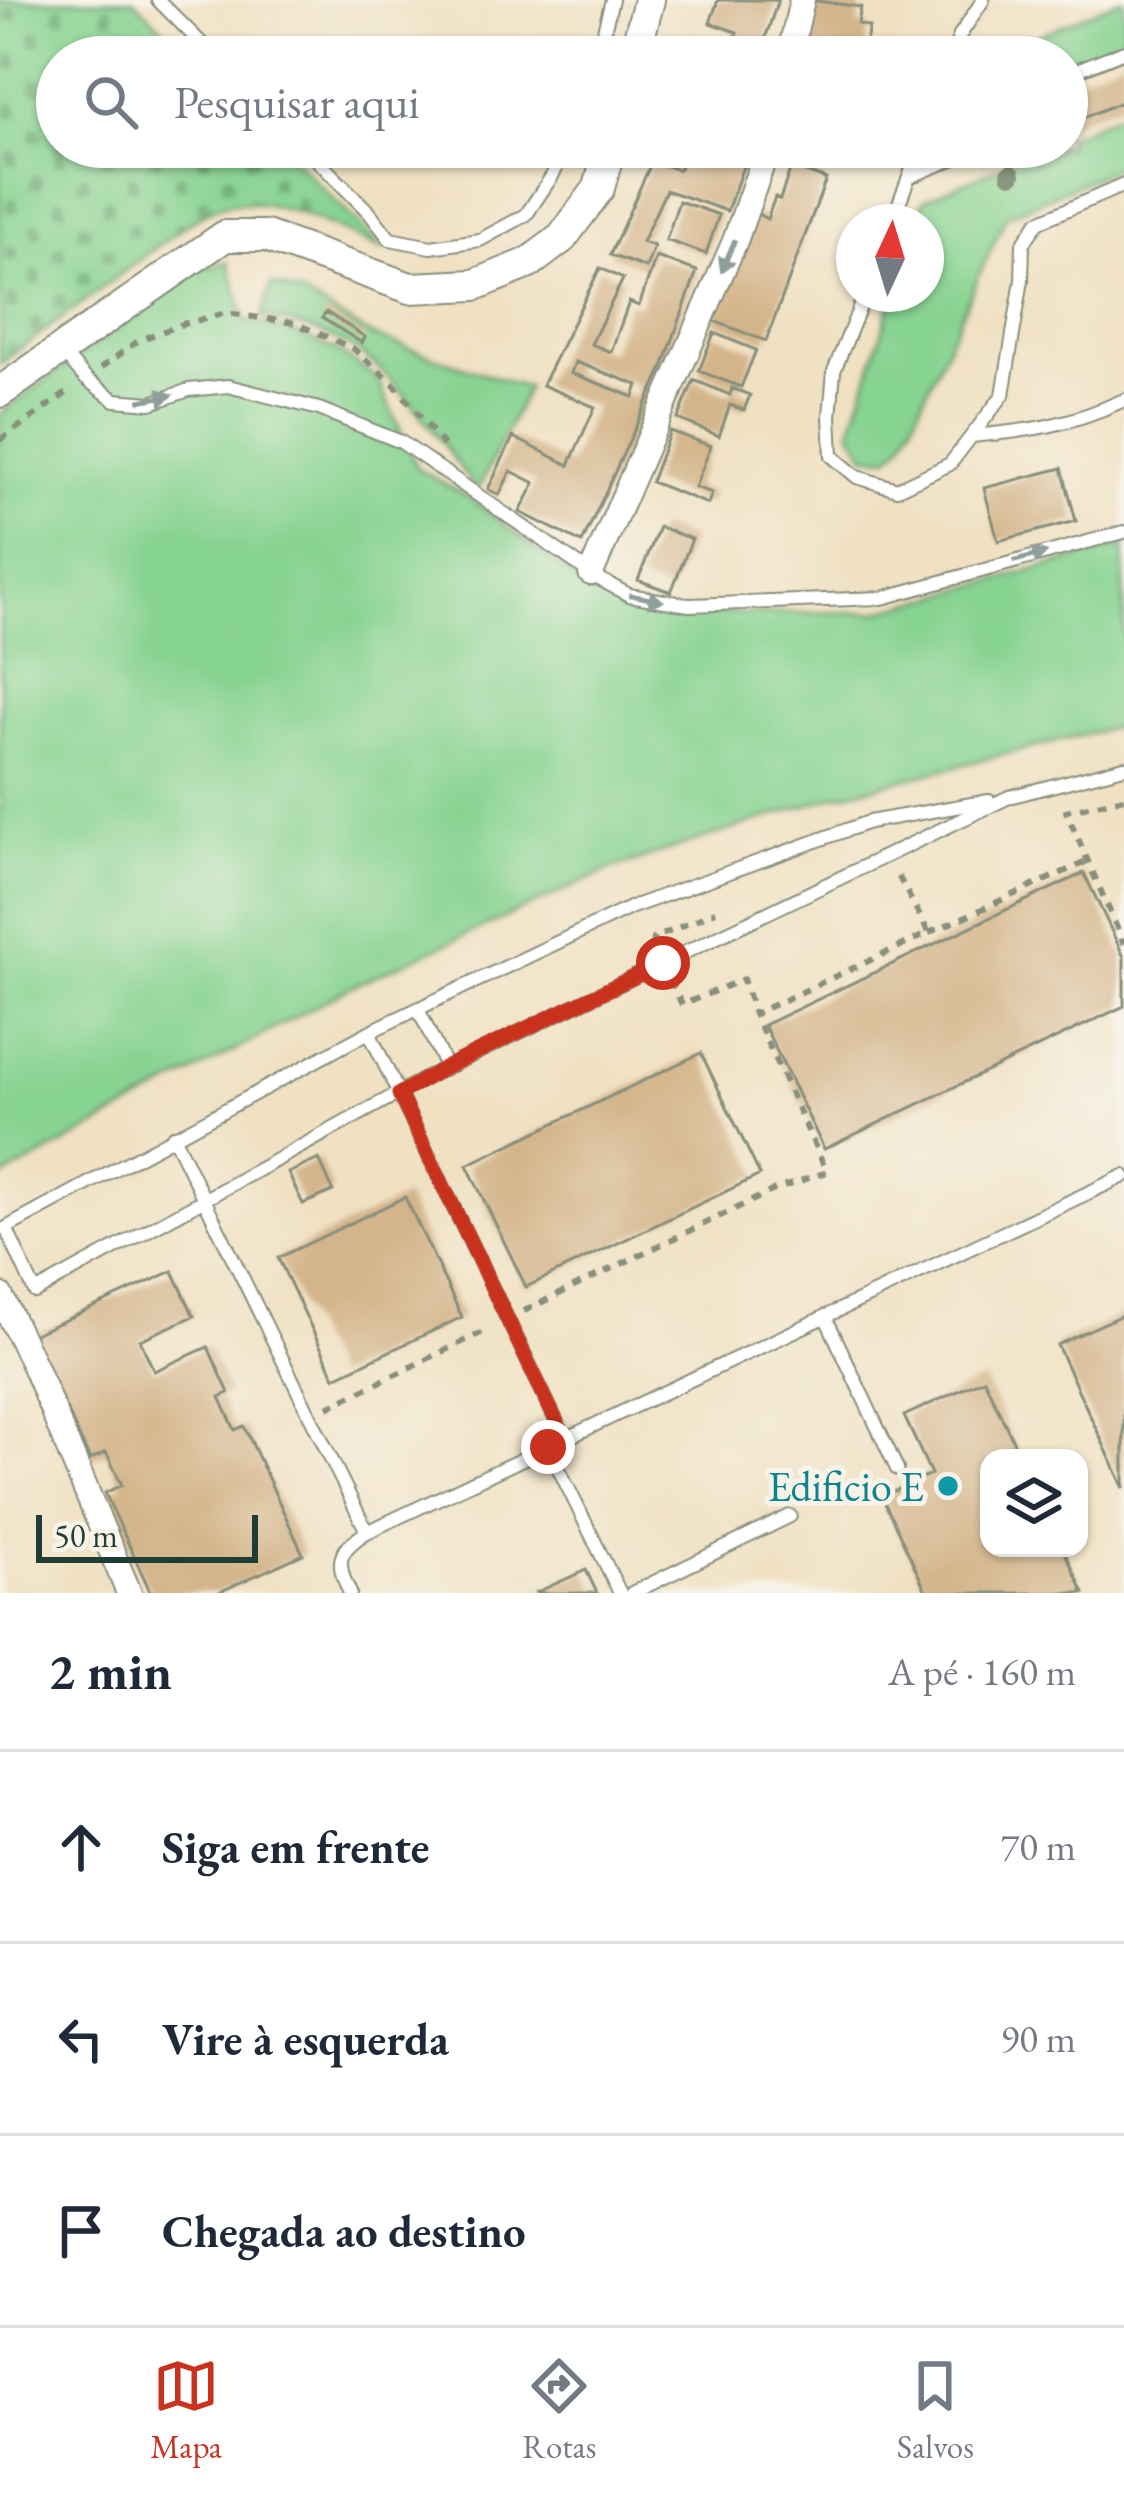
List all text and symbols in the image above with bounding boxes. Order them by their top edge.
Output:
search box [36,36,1088,168]
icon: search [78,69,144,135]
text: Pesquisar aqui [174,73,420,131]
north arrow [836,204,944,312]
one-way arrow [717,239,737,274]
one-way arrow [138,388,175,407]
one-way arrow [1012,547,1049,566]
one-way arrow [628,589,666,607]
route start [636,936,690,990]
route end [521,1420,575,1474]
map controls [980,1449,1088,1557]
button: layers [980,1449,1088,1557]
place label: Edificio E [768,1459,924,1514]
marker: Edificio E [935,1473,961,1499]
scale bar [36,1509,258,1562]
text: 50 m [54,1514,118,1557]
text: 2 min [48,1638,172,1704]
text: A pé · 160 m [888,1646,1076,1697]
icon: ahead [48,1814,114,1880]
text: Siga em frente [162,1818,430,1876]
text: 70 m [1000,1821,1076,1872]
icon: left [48,2006,114,2072]
text: Vire à esquerda [162,2010,449,2068]
text: 90 m [1000,2013,1076,2064]
icon: arrive [48,2198,114,2264]
text: Chegada ao destino [162,2202,526,2260]
tab: Mapa [150,2353,222,2468]
tab: Rotas [522,2353,596,2468]
tab: Salvos [897,2353,974,2468]

